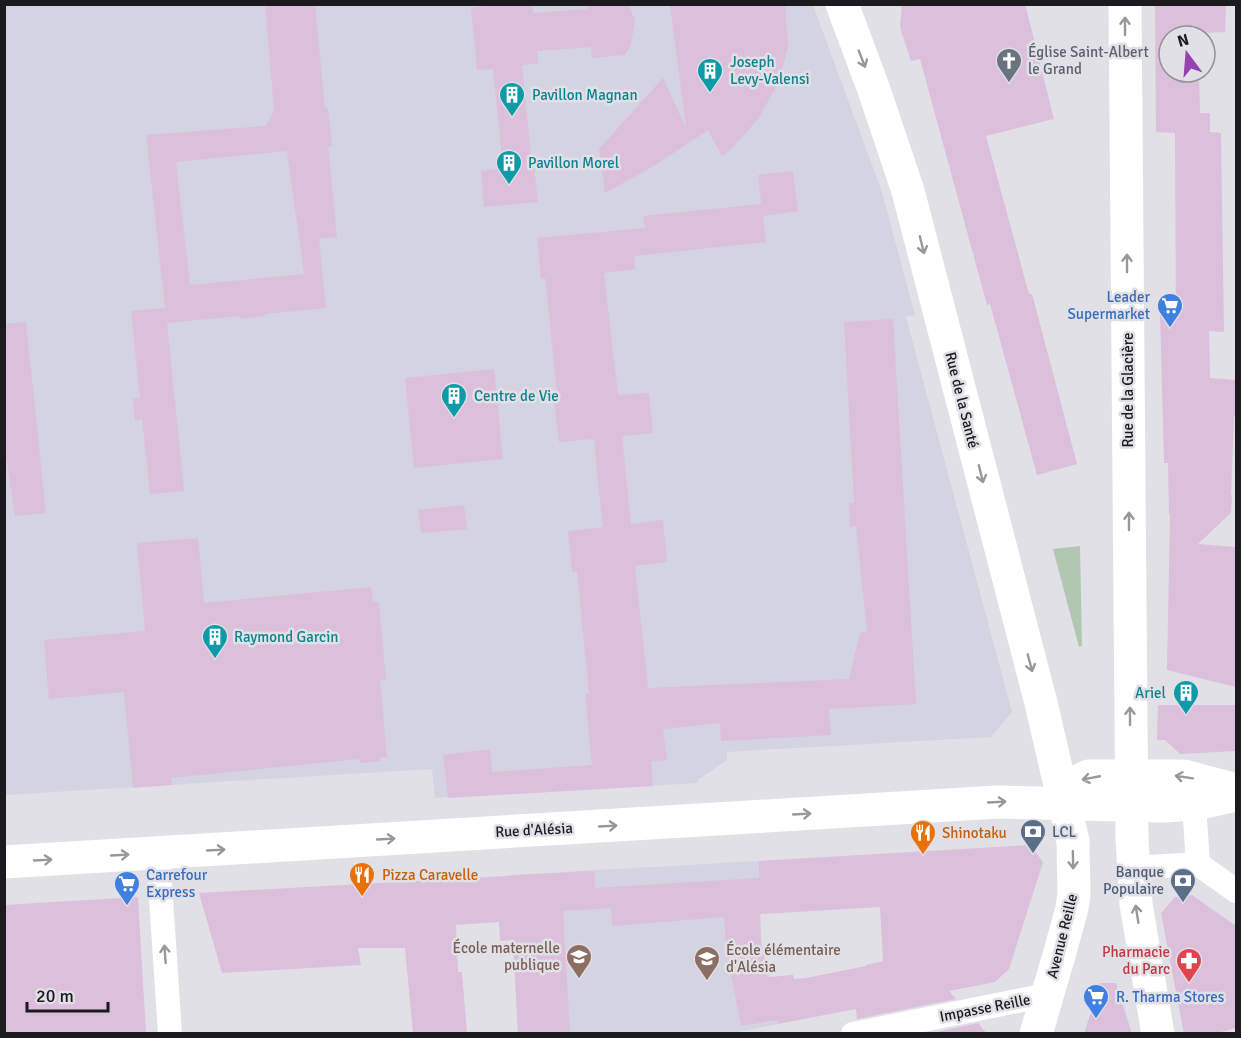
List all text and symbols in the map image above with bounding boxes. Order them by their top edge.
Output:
one-way arrow [1119,17,1131,37]
north arrow [1157,24,1217,84]
text: N [1175,29,1191,52]
place label: Église Saint-Albert le Grand [1028,42,1149,78]
church icon: Église Saint-Albert le Grand [994,46,1024,84]
one-way arrow [858,49,869,68]
place label: Joseph Levy-Valensi [730,53,810,88]
building icon: Joseph Levy-Valensi [695,56,725,94]
building icon: Pavillon Magnan [497,80,527,118]
place label: Pavillon Magnan [532,86,638,104]
building icon: Pavillon Morel [494,148,524,186]
place label: Pavillon Morel [528,154,619,172]
one-way arrow [917,235,928,254]
one-way arrow [1121,254,1133,274]
place label: Leader Supermarket [1067,288,1150,323]
supermarket icon: Leader Supermarket [1155,291,1185,329]
street label: Rue de la Glacière [1119,333,1137,447]
street label: Rue de la Santé [941,350,983,450]
building icon: Centre de Vie [439,381,469,419]
place label: Centre de Vie [474,387,559,405]
one-way arrow [976,464,988,483]
one-way arrow [1123,512,1135,532]
building icon: Raymond Garcin [200,622,230,660]
place label: Raymond Garcin [234,628,338,646]
one-way arrow [1025,653,1036,672]
building icon: Ariel [1171,678,1201,716]
place label: Ariel [1135,684,1166,702]
one-way arrow [1124,707,1136,727]
one-way arrow [1081,772,1101,783]
one-way arrow [1175,772,1194,783]
one-way arrow [986,797,1006,808]
one-way arrow [792,809,812,820]
bank icon: LCL [1018,817,1048,855]
restaurant icon: Shinotaku [908,818,938,856]
street label: Rue d'Alésia [495,819,573,841]
one-way arrow [597,820,617,831]
place label: LCL [1052,823,1076,841]
place label: Shinotaku [942,824,1007,842]
one-way arrow [376,834,396,845]
one-way arrow [205,844,225,855]
one-way arrow [1067,849,1079,869]
one-way arrow [109,850,129,861]
one-way arrow [33,854,53,865]
restaurant icon: Pizza Caravelle [347,860,377,898]
place label: Banque Populaire [1103,863,1164,898]
place label: Carrefour Express [146,866,208,901]
place label: Pizza Caravelle [382,866,478,884]
bank icon: Banque Populaire [1168,866,1198,904]
supermarket icon: Carrefour Express [112,869,142,907]
street label: Avenue Reille [1043,892,1081,980]
one-way arrow [1132,904,1143,924]
place label: École maternelle publique [453,938,560,974]
place label: École élémentaire d'Alésia [726,940,841,976]
school or university icon: École maternelle publique [564,942,594,980]
place label: Pharmacie du Parc [1102,943,1170,978]
school or university icon: École élémentaire d'Alésia [692,944,722,982]
one-way arrow [159,945,170,965]
pharmacy icon: Pharmacie du Parc [1174,946,1204,984]
scale bar [27,975,108,1013]
supermarket icon: R. Tharma Stores [1081,982,1111,1020]
text: 20 m [36,985,74,1007]
place label: R. Tharma Stores [1116,988,1225,1006]
street label: Impasse Reille [938,990,1032,1026]

